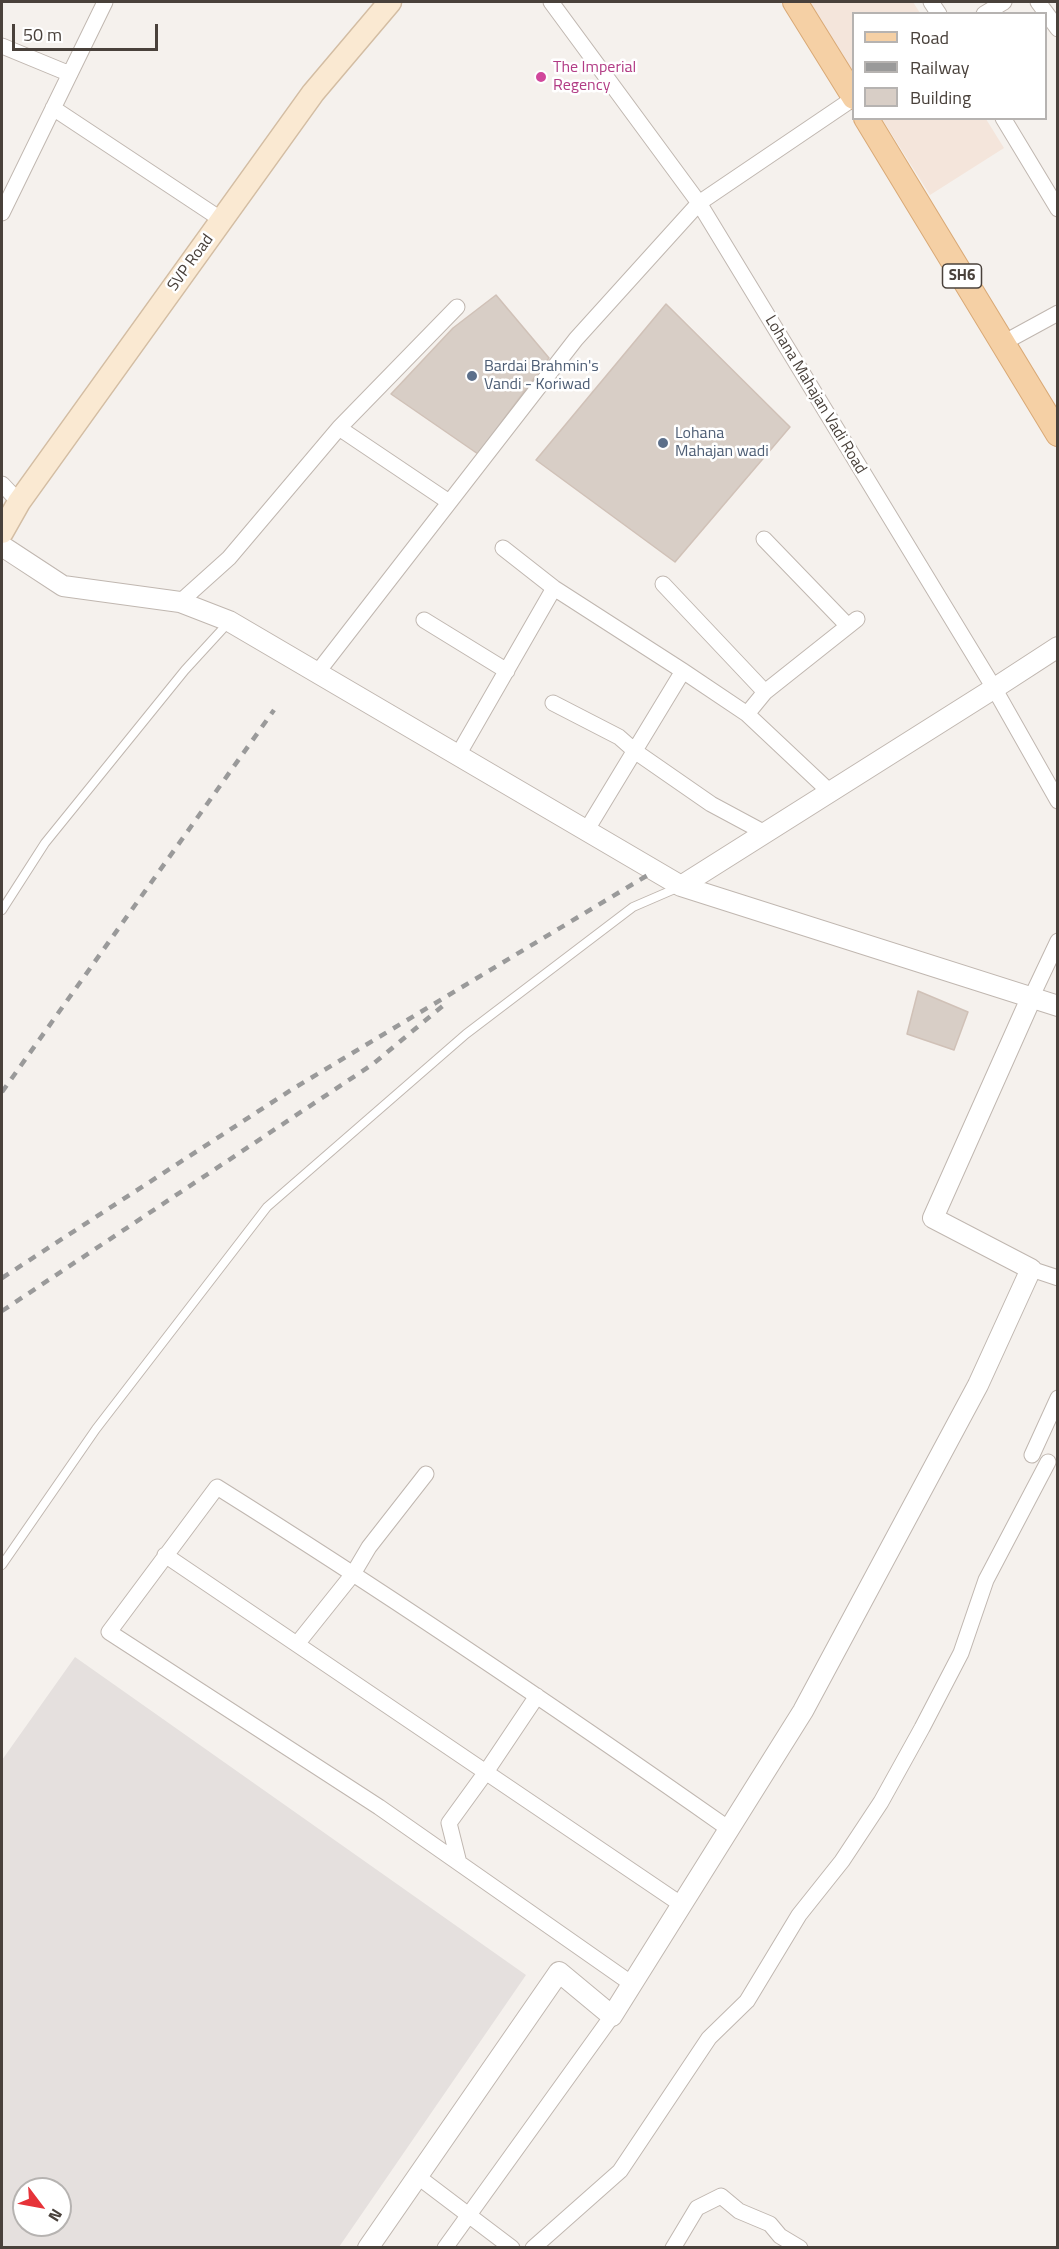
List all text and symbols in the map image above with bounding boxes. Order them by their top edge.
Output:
scale bar [15,12,160,50]
legend [852,12,1047,120]
text: 50 m [23,21,62,48]
text: Road [910,24,949,51]
text: Railway [910,54,969,81]
place label: The Imperial Regency [553,58,636,96]
marker: The Imperial Regency [534,70,548,84]
text: Building [910,84,971,111]
street label: SVP Road [164,231,218,295]
road number: SH6 [942,264,982,288]
street label: Lohana Mahajan Vadi Road [760,312,870,478]
place label: Bardai Brahmin's Vandi - Koriwad [484,357,599,395]
marker: Bardai Brahmin's Vandi - Koriwad [465,369,479,383]
place label: Lohana Mahajan wadi [675,424,769,462]
marker: Lohana Mahajan wadi [656,436,670,450]
north arrow [12,2177,72,2237]
text: N [42,2204,69,2227]

